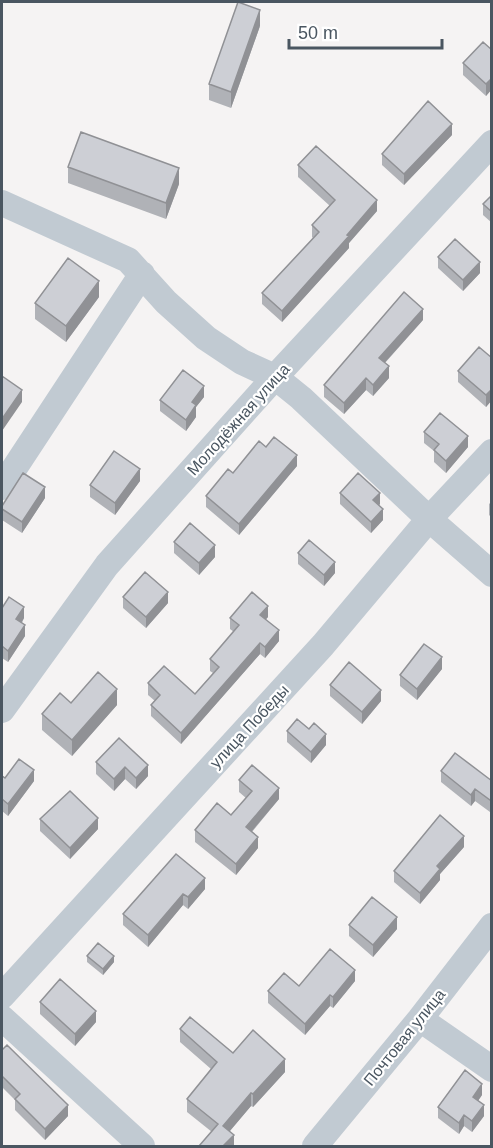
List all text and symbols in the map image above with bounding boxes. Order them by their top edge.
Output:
scale bar [289,12,442,50]
text: 50 m [298,23,338,43]
street label: Молодёжная улица [184,360,293,478]
street label: улица Победы [207,681,292,771]
street label: Почтовая улица [360,986,448,1089]

